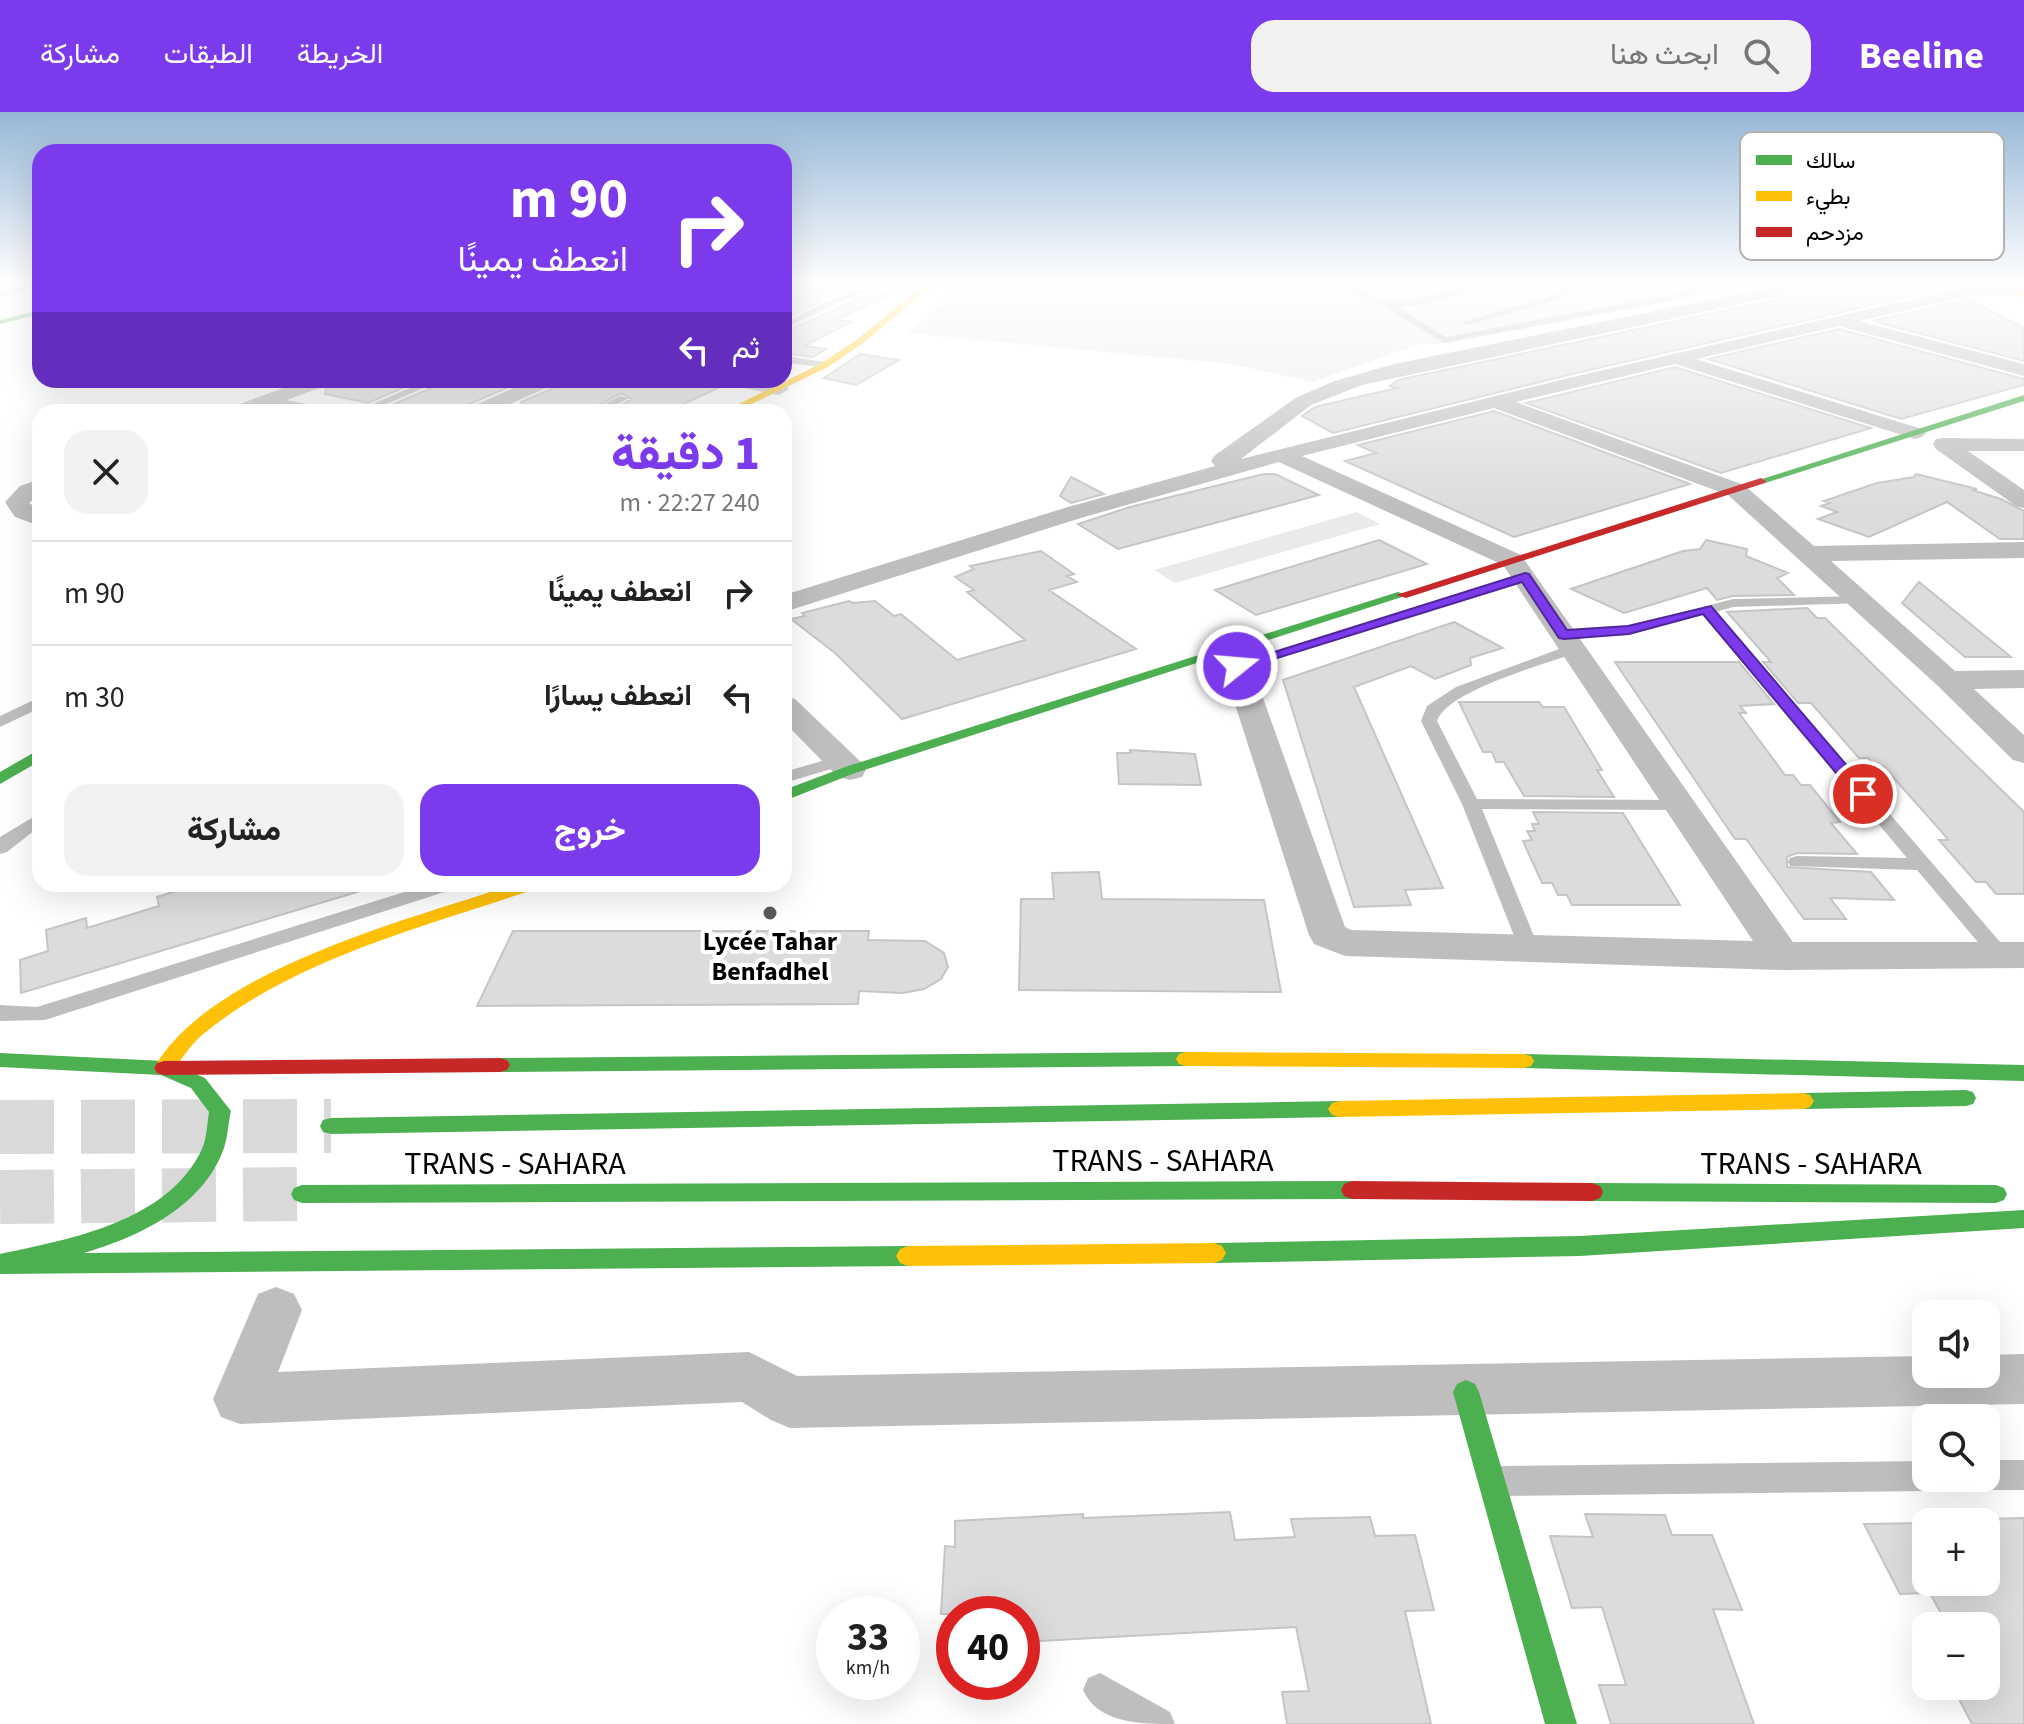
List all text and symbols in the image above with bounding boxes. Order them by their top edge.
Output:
search box [1251,20,1811,92]
text: Beeline [1859,29,1984,83]
text: ابحث هنا [1610,33,1719,76]
text: مشاركة [40,34,120,74]
text: الطبقات [164,34,253,74]
text: الخريطة [297,34,383,74]
icon: search [1739,34,1783,78]
legend [1740,132,2004,260]
text: سالك [1806,145,1855,177]
text: 90 m [510,160,628,239]
icon: right [656,176,760,280]
text: بطيء [1806,181,1851,215]
text: مزدحم [1806,217,1864,249]
text: انعطف يمينًا [457,234,628,285]
text: ثم [732,327,760,370]
icon: left [672,328,716,372]
text: 1 دقيقة [611,420,760,488]
button: close [64,430,148,514]
text: 240 m · 22:27 [619,484,760,521]
text: انعطف يمينًا [548,570,692,613]
icon: right [716,571,760,615]
text: 90 m [64,572,125,615]
position arrow [1195,624,1279,708]
text: انعطف يسارًا [544,674,692,717]
icon: left [716,675,760,719]
text: 30 m [64,676,125,719]
pin [1829,760,1897,828]
icon: arrive [1841,772,1885,816]
button: مشاركة [64,784,404,876]
button: خروج [420,784,760,876]
marker: Lycée Tahar Benfadhel [761,904,779,922]
place label: Lycée Tahar Benfadhel [703,923,838,990]
street label: TRANS - SAHARA [1052,1138,1274,1184]
street label: TRANS - SAHARA [404,1141,626,1187]
street label: TRANS - SAHARA [1700,1141,1922,1187]
map controls [1912,1300,2000,1700]
button: sound [1912,1300,2000,1388]
button: search [1912,1404,2000,1492]
button: + [1912,1508,2000,1596]
speed limit sign: 40 [936,1596,1040,1700]
text: 33 [847,1609,889,1666]
button: − [1912,1612,2000,1700]
text: km/h [846,1654,890,1682]

